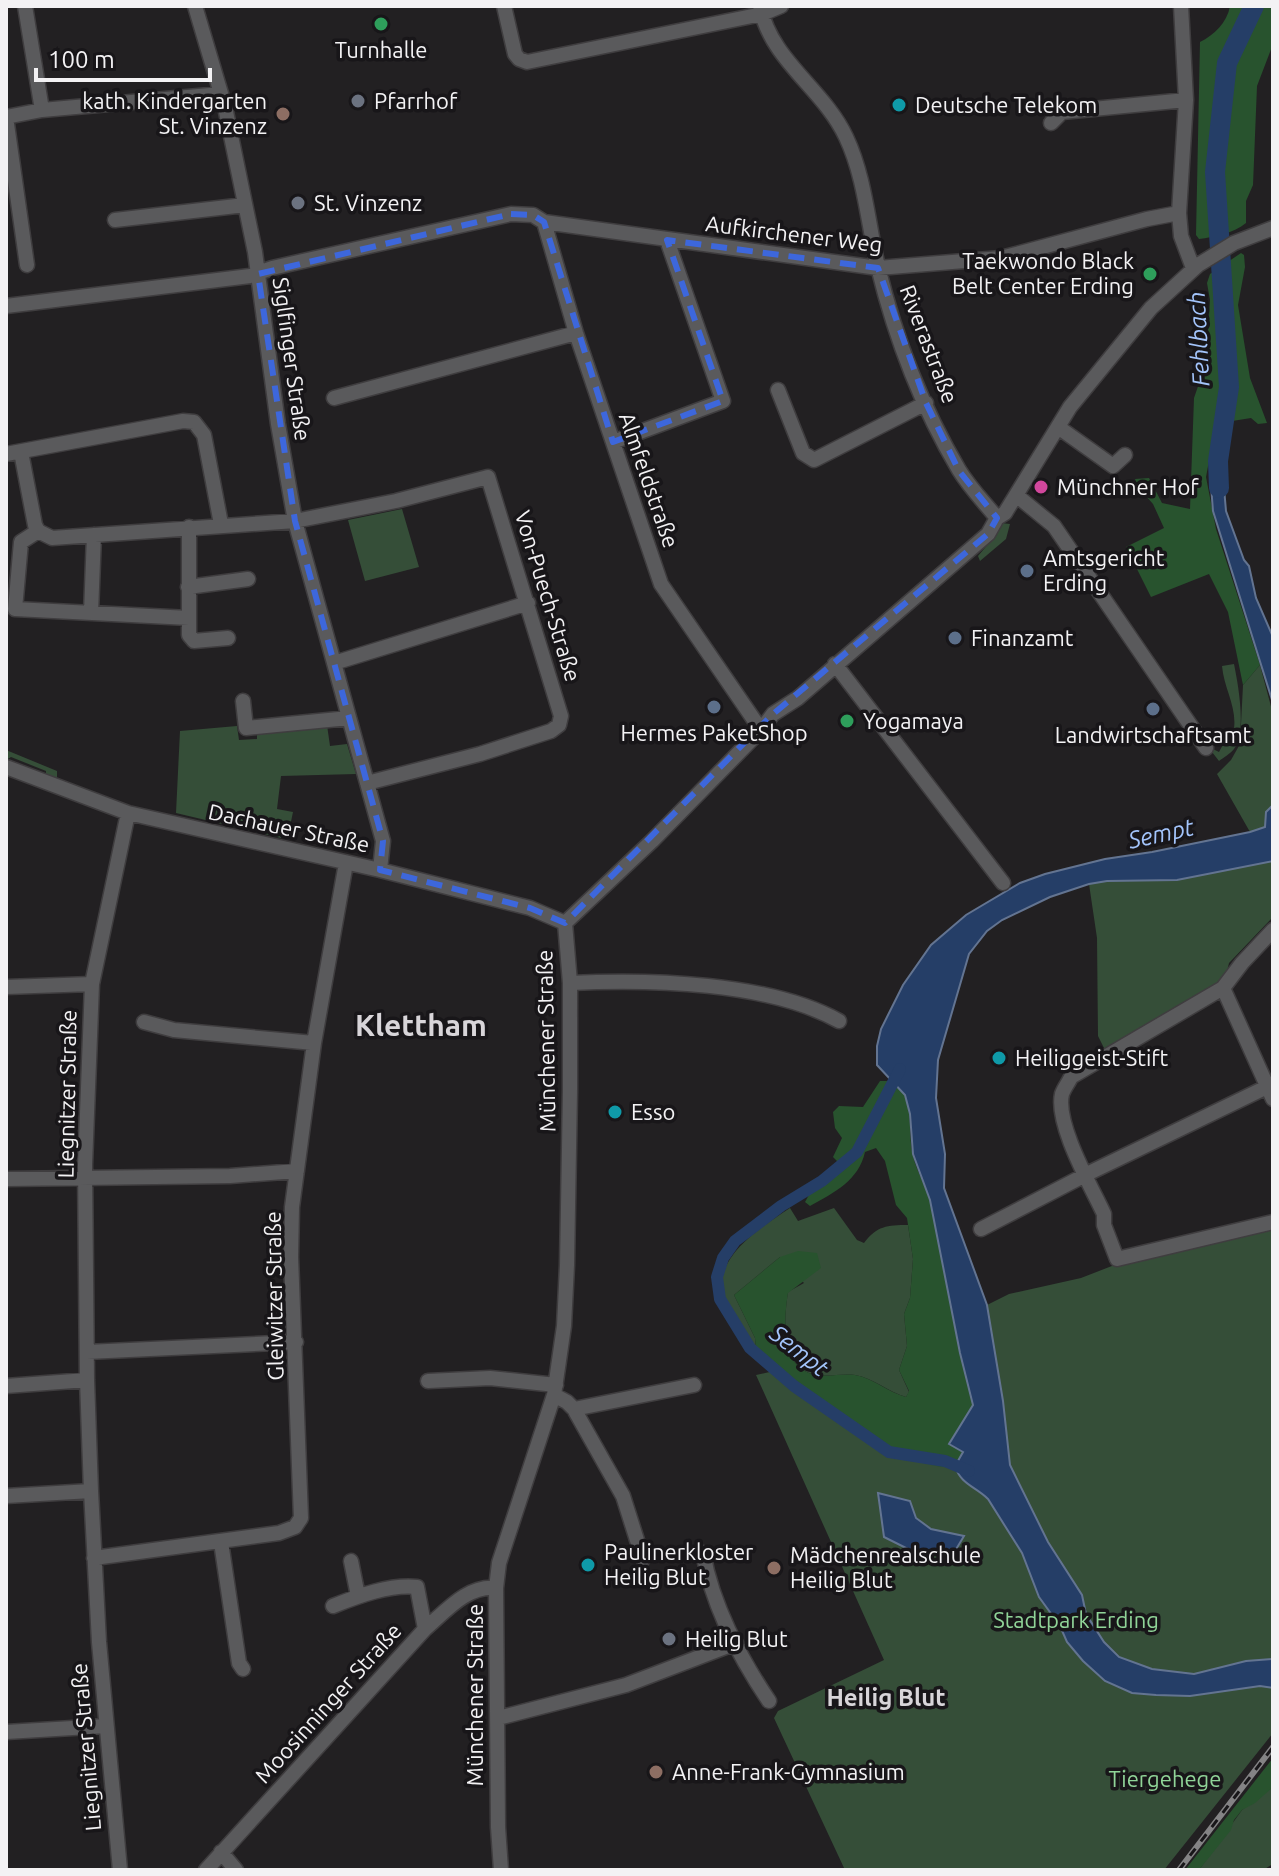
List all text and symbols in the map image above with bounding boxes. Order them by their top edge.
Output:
marker: Turnhalle [372,15,390,33]
scale bar [36,32,210,82]
place label: Turnhalle [335,37,427,62]
text: 100 m [48,46,115,73]
place label: kath. Kindergarten St. Vinzenz [82,88,267,138]
place label: Pfarrhof [374,88,458,113]
marker: Pfarrhof [349,92,367,110]
place label: Deutsche Telekom [915,92,1097,117]
marker: Deutsche Telekom [890,96,908,114]
marker: kath. Kindergarten St. Vinzenz [274,105,292,123]
place label: St. Vinzenz [314,190,422,215]
marker: St. Vinzenz [289,194,307,212]
street label: Aufkirchener Weg [704,210,884,257]
place label: Taekwondo Black Belt Center Erding [952,248,1134,298]
marker: Taekwondo Black Belt Center Erding [1141,265,1159,283]
street label: Siglfinger Straße [269,276,316,442]
street label: Riverastraße [895,281,963,407]
water label: Fehlbach [1183,291,1214,387]
street label: Almfeldstraße [615,409,684,551]
place label: Münchner Hof [1057,474,1199,499]
marker: Münchner Hof [1032,478,1050,496]
street label: Von-Puech-Straße [511,507,586,684]
place label: Amtsgericht Erding [1043,545,1165,595]
marker: Amtsgericht Erding [1018,562,1036,580]
place label: Finanzamt [971,625,1074,650]
marker: Finanzamt [946,629,964,647]
marker: Hermes PaketShop [705,698,723,716]
marker: Landwirtschaftsamt [1144,700,1162,718]
place label: Yogamaya [863,708,964,733]
marker: Yogamaya [838,712,856,730]
place label: Hermes PaketShop [620,720,808,745]
place label: Landwirtschaftsamt [1055,722,1252,747]
street label: Dachauer Straße [206,798,372,857]
water label: Sempt [1125,813,1197,854]
street label: Münchener Straße [531,950,560,1132]
district label: Klettham [355,1008,487,1042]
street label: Liegnitzer Straße [53,1010,80,1178]
place label: Heiliggeist-Stift [1015,1045,1169,1070]
marker: Heiliggeist-Stift [990,1049,1008,1067]
place label: Esso [631,1099,675,1124]
marker: Esso [606,1103,624,1121]
street label: Gleiwitzer Straße [260,1211,287,1381]
water label: Sempt [764,1319,834,1382]
place label: Paulinerkloster Heilig Blut [604,1539,754,1589]
place label: Mädchenrealschule Heilig Blut [790,1542,981,1592]
marker: Paulinerkloster Heilig Blut [579,1556,597,1574]
marker: Mädchenrealschule Heilig Blut [765,1559,783,1577]
street label: Münchener Straße [462,1604,487,1786]
park label: Stadtpark Erding [993,1607,1159,1632]
street label: Moosinninger Straße [249,1618,406,1788]
place label: Heilig Blut [685,1626,788,1651]
marker: Heilig Blut [660,1630,678,1648]
street label: Liegnitzer Straße [66,1662,105,1832]
district label: Heilig Blut [826,1684,946,1711]
place label: Anne-Frank-Gymnasium [672,1759,905,1784]
marker: Anne-Frank-Gymnasium [647,1763,665,1781]
park label: Tiergehege [1109,1766,1221,1791]

